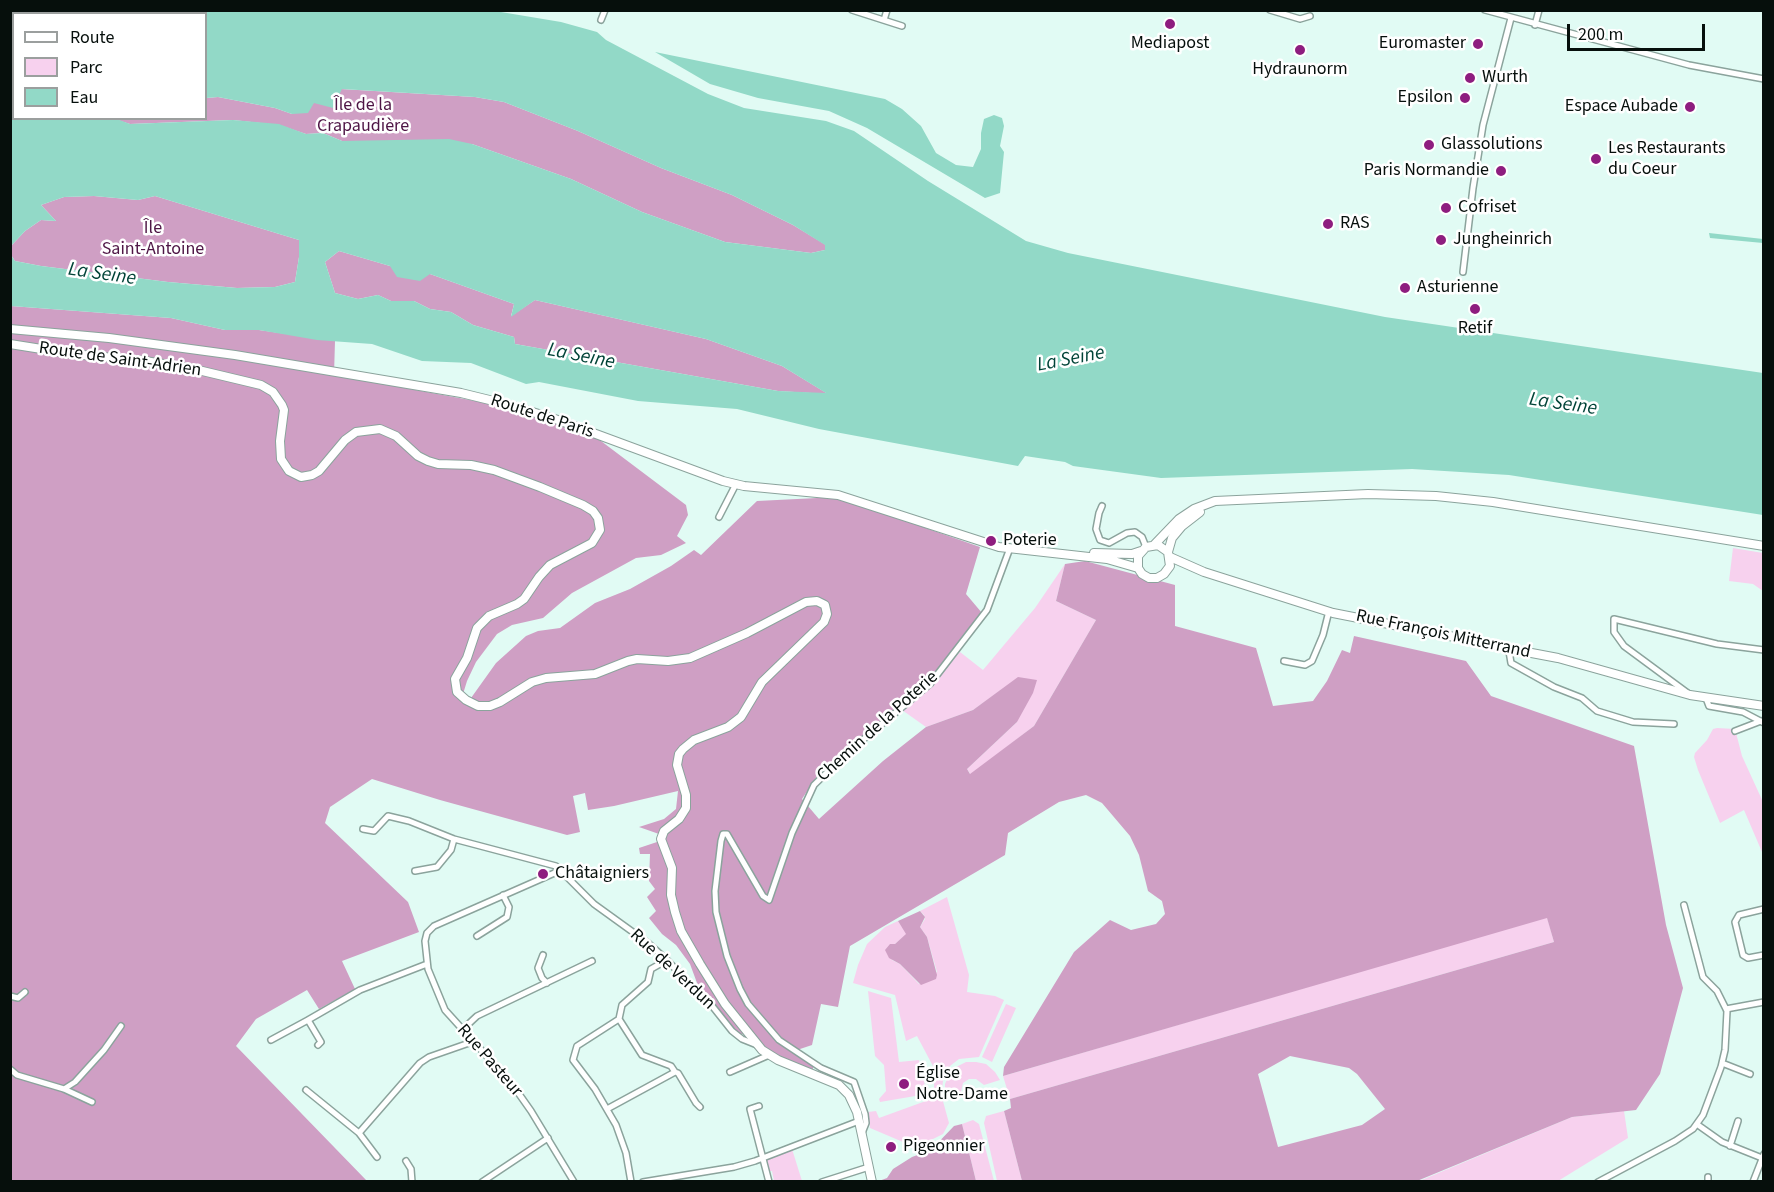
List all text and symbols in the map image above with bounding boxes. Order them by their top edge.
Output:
legend [12,12,207,120]
scale bar [1570,12,1708,50]
marker: Mediapost [1163,17,1177,31]
text: 200 m [1578,22,1623,47]
text: Route [70,25,114,50]
place label: Mediapost [1131,33,1209,55]
place label: Euromaster [1379,33,1466,55]
marker: Euromaster [1471,37,1485,51]
marker: Hydraunorm [1293,43,1307,57]
text: Parc [70,55,103,80]
place label: Hydraunorm [1252,59,1348,81]
place label: Wurth [1482,67,1528,89]
marker: Wurth [1463,71,1477,85]
text: Eau [70,85,98,110]
place label: Epsilon [1397,87,1453,109]
marker: Epsilon [1458,91,1472,105]
park label: Île de la Crapaudière [317,95,409,138]
place label: Espace Aubade [1565,96,1678,118]
marker: Espace Aubade [1683,100,1697,114]
place label: Glassolutions [1441,134,1543,156]
marker: Glassolutions [1422,138,1436,152]
place label: Les Restaurants du Coeur [1608,138,1726,180]
marker: Les Restaurants du Coeur [1589,152,1603,166]
place label: Paris Normandie [1364,160,1489,182]
marker: Paris Normandie [1494,164,1508,178]
place label: Cofriset [1458,197,1516,219]
marker: Cofriset [1439,201,1453,215]
place label: RAS [1340,213,1370,235]
marker: RAS [1321,217,1335,231]
park label: Île Saint-Antoine [102,218,204,260]
place label: Jungheinrich [1453,229,1552,251]
marker: Jungheinrich [1434,233,1448,247]
water label: La Seine [67,258,137,292]
place label: Asturienne [1417,277,1498,299]
marker: Asturienne [1398,281,1412,295]
marker: Retif [1468,302,1482,316]
place label: Retif [1458,318,1492,340]
street label: Route de Saint-Adrien [37,338,203,382]
water label: La Seine [545,339,617,375]
water label: La Seine [1035,342,1107,378]
water label: La Seine [1528,388,1598,422]
street label: Route de Paris [488,390,596,444]
place label: Poterie [1003,530,1057,552]
marker: Poterie [984,534,998,548]
street label: Rue François Mitterrand [1354,606,1532,664]
street label: Chemin de la Poterie [813,667,943,787]
place label: Châtaigniers [555,863,649,885]
marker: Châtaigniers [536,867,550,881]
street label: Rue de Verdun [625,925,719,1015]
street label: Rue Pasteur [452,1020,526,1102]
place label: Église Notre-Dame [916,1063,1008,1106]
marker: Église Notre-Dame [897,1077,911,1091]
place label: Pigeonnier [903,1136,984,1158]
marker: Pigeonnier [884,1140,898,1154]

